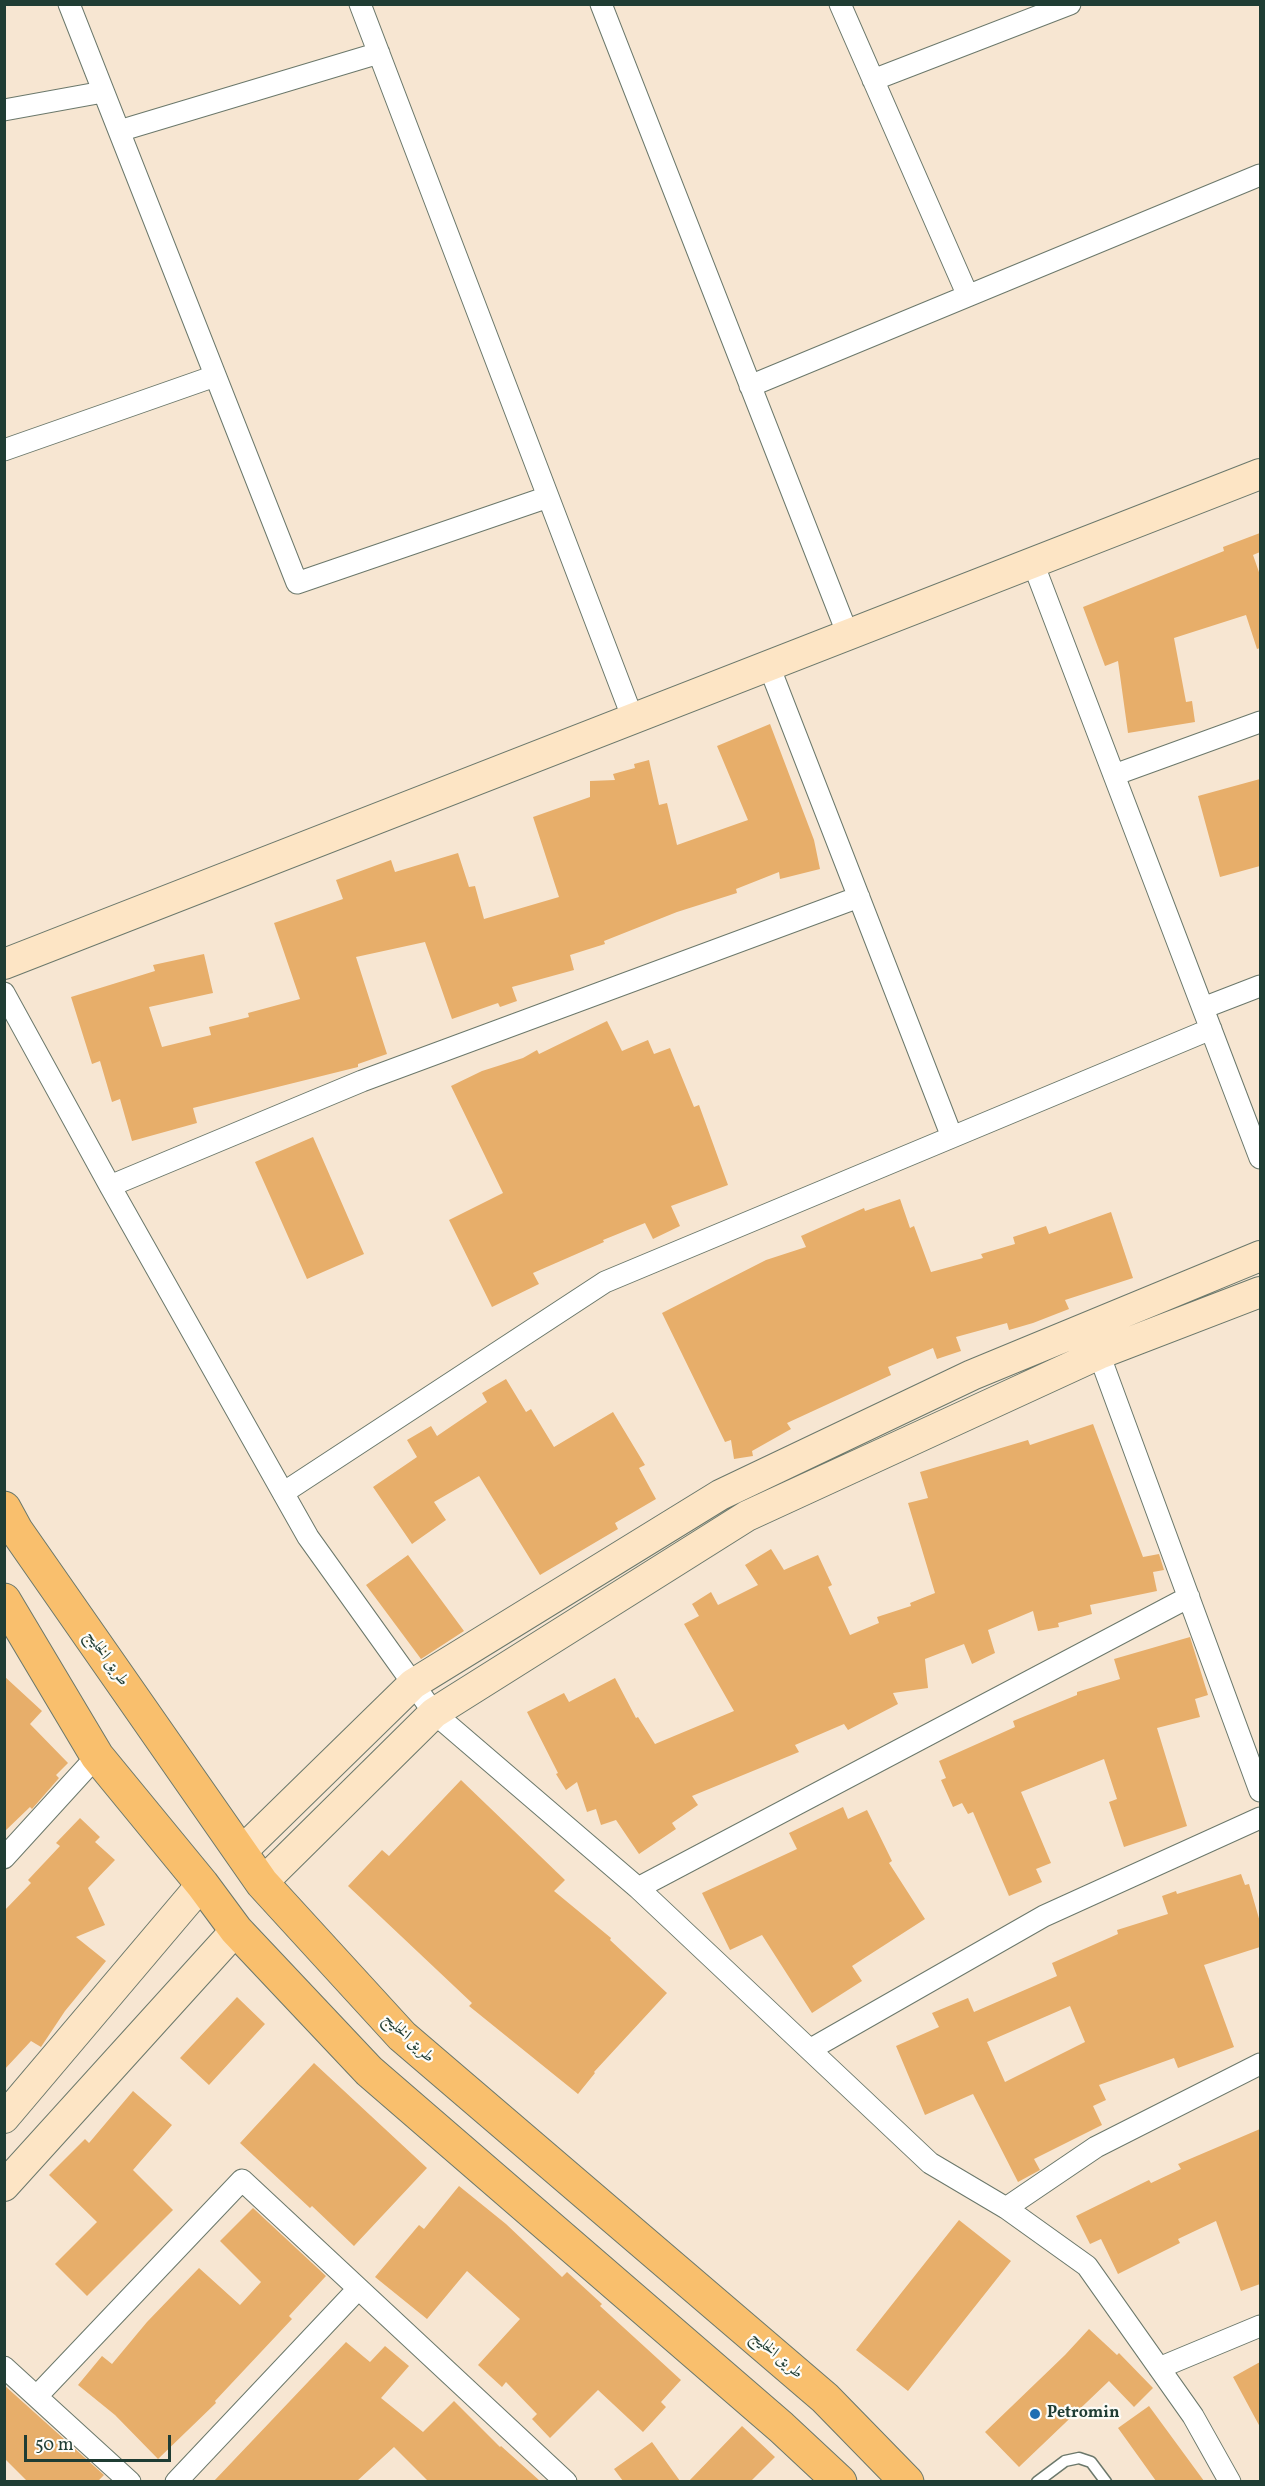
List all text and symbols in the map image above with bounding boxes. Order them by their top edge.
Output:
street label: طريق الخليج [80,1628,132,1690]
street label: طريق الخليج [379,2010,437,2068]
street label: طريق الخليج [746,2328,806,2384]
place label: Petromin [1047,2404,1119,2424]
marker: Petromin [1028,2407,1042,2421]
scale bar [27,2423,174,2461]
text: 50 m [35,2433,74,2458]

